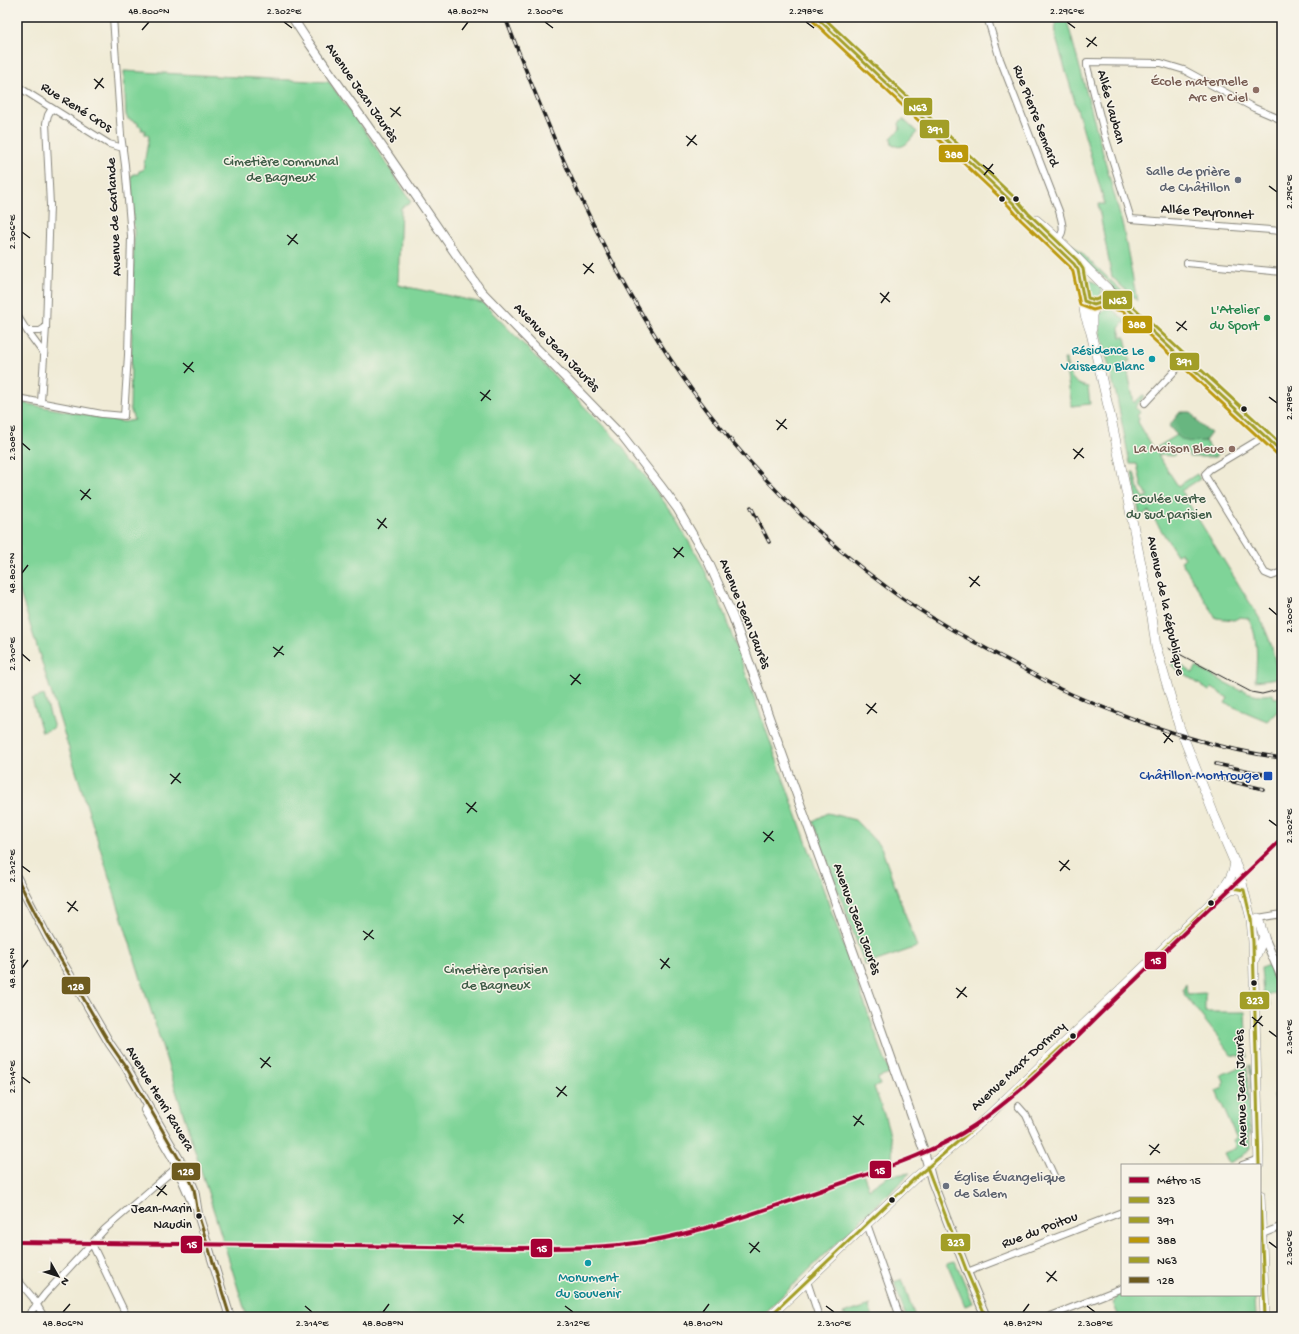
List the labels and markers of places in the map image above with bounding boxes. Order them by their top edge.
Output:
place label: École maternelle Arc en Ciel [1151,74,1249,107]
marker: École maternelle Arc en Ciel [1251,85,1261,95]
place label: Salle de prière de Châtillon [1146,164,1231,197]
marker: Salle de prière de Châtillon [1233,175,1243,185]
unlabelled marker [997,194,1007,204]
unlabelled marker [1011,194,1021,204]
place label: L'Atelier du Sport [1210,302,1260,335]
marker: L'Atelier du Sport [1262,313,1272,323]
place label: Résidence Le Vaisseau Blanc [1060,343,1145,376]
marker: Résidence Le Vaisseau Blanc [1147,354,1157,364]
unlabelled marker [1239,404,1249,414]
place label: La Maison Bleue [1134,441,1225,458]
marker: La Maison Bleue [1227,444,1237,454]
place label: Châtillon-Montrouge [1140,768,1260,785]
marker: Châtillon-Montrouge [1262,770,1274,782]
unlabelled marker [1206,898,1216,908]
unlabelled marker [1249,978,1259,988]
unlabelled marker [1068,1031,1078,1041]
place label: Église Évangelique de Salem [954,1170,1066,1203]
marker: Église Évangelique de Salem [941,1181,951,1191]
unlabelled marker [887,1195,897,1205]
place label: Jean-Marin Naudin [131,1202,193,1233]
marker: Jean-Marin Naudin [194,1211,204,1221]
marker: Monument du souvenir [583,1258,593,1268]
place label: Monument du souvenir [555,1270,622,1303]

